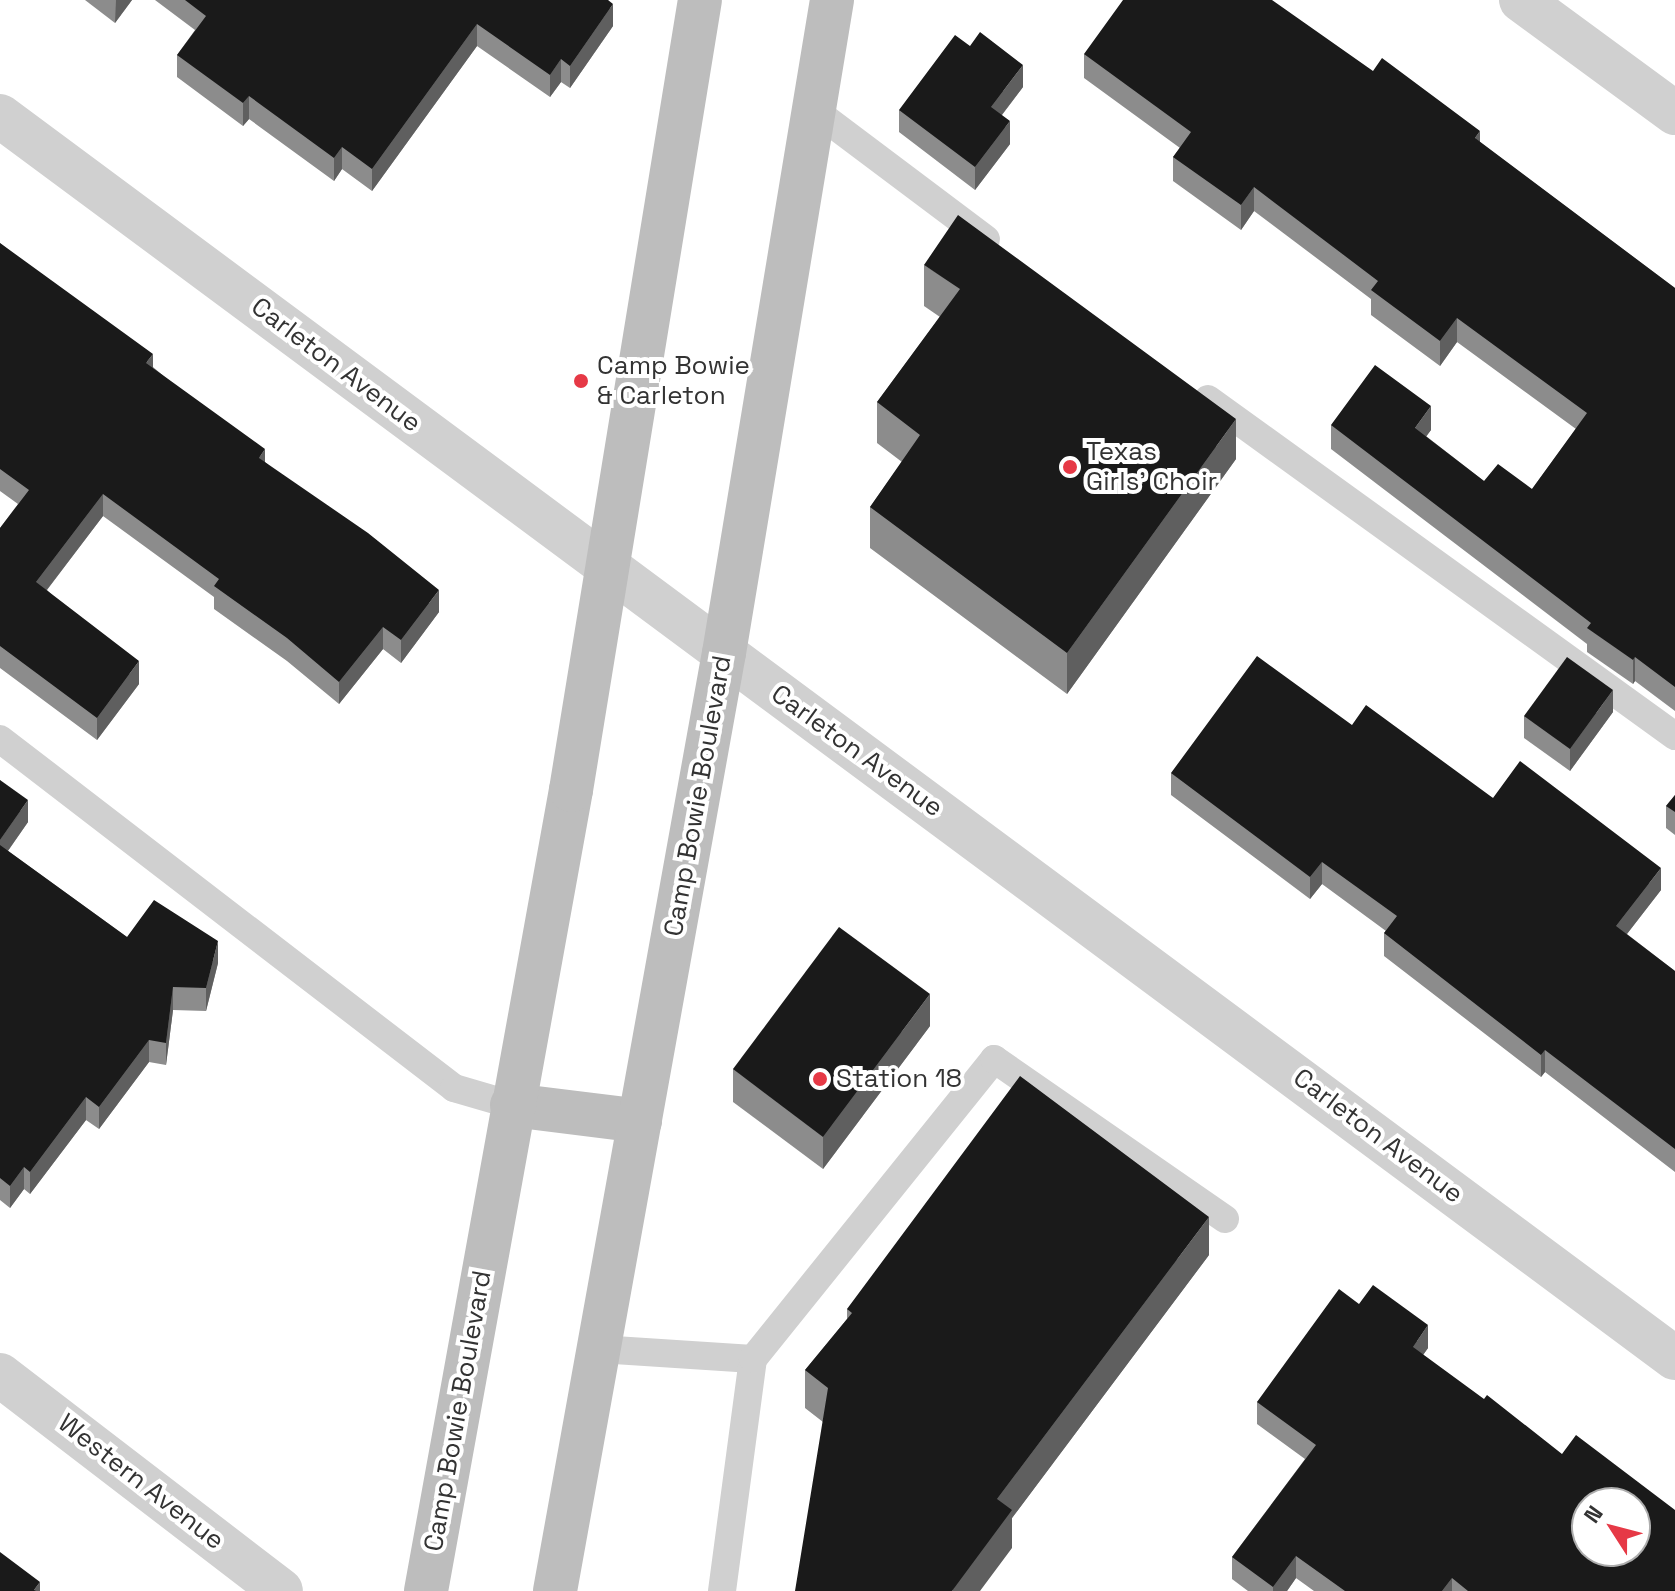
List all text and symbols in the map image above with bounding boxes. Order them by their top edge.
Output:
street label: Carleton Avenue [245,291,427,439]
place label: Camp Bowie & Carleton [597,350,750,412]
marker: Camp Bowie & Carleton [572,372,590,390]
place label: Texas Girls' Choir [1086,436,1217,498]
marker: Texas Girls' Choir [1061,458,1079,476]
street label: Camp Bowie Boulevard [658,653,738,939]
street label: Carleton Avenue [765,678,949,824]
street label: Carleton Avenue [1287,1062,1469,1210]
place label: Station 18 [836,1063,962,1095]
marker: Station 18 [811,1070,829,1088]
street label: Camp Bowie Boulevard [418,1268,498,1554]
street label: Western Avenue [52,1407,230,1557]
north arrow [1571,1487,1651,1567]
text: N [1578,1500,1609,1528]

